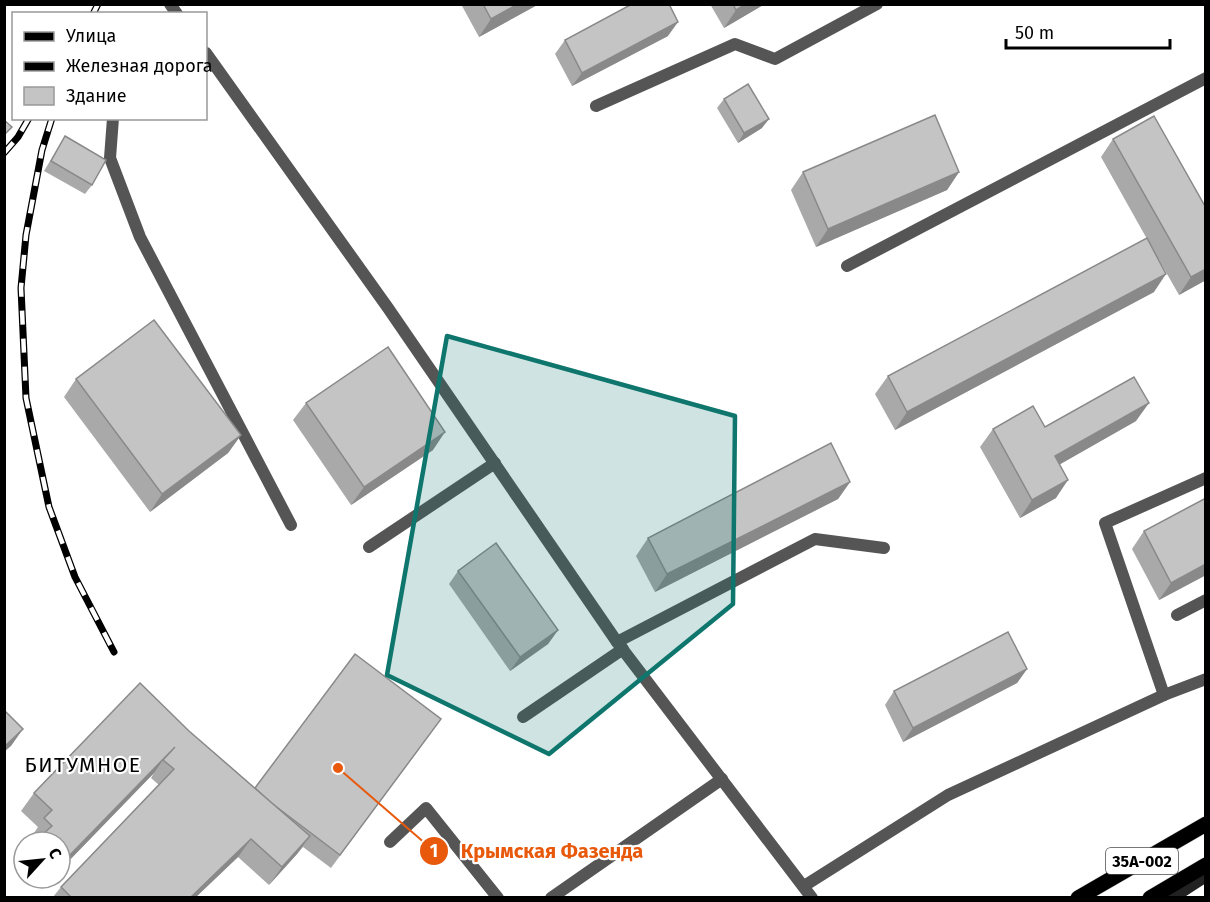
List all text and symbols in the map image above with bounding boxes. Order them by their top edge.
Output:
legend [12,12,207,120]
scale bar [1006,12,1170,50]
text: 50 m [1015,22,1054,44]
text: Улица [66,25,116,47]
text: Железная дорога [66,55,213,77]
text: Здание [66,85,127,107]
district label: БИТУМНОЕ [25,752,141,778]
north arrow [12,830,72,890]
callout: Крымская Фазенда [419,832,655,870]
text: Крымская Фазенда [461,839,643,863]
text: 1 [430,840,438,862]
text: С [44,845,66,863]
road number: 35А-002 [1106,848,1178,874]

